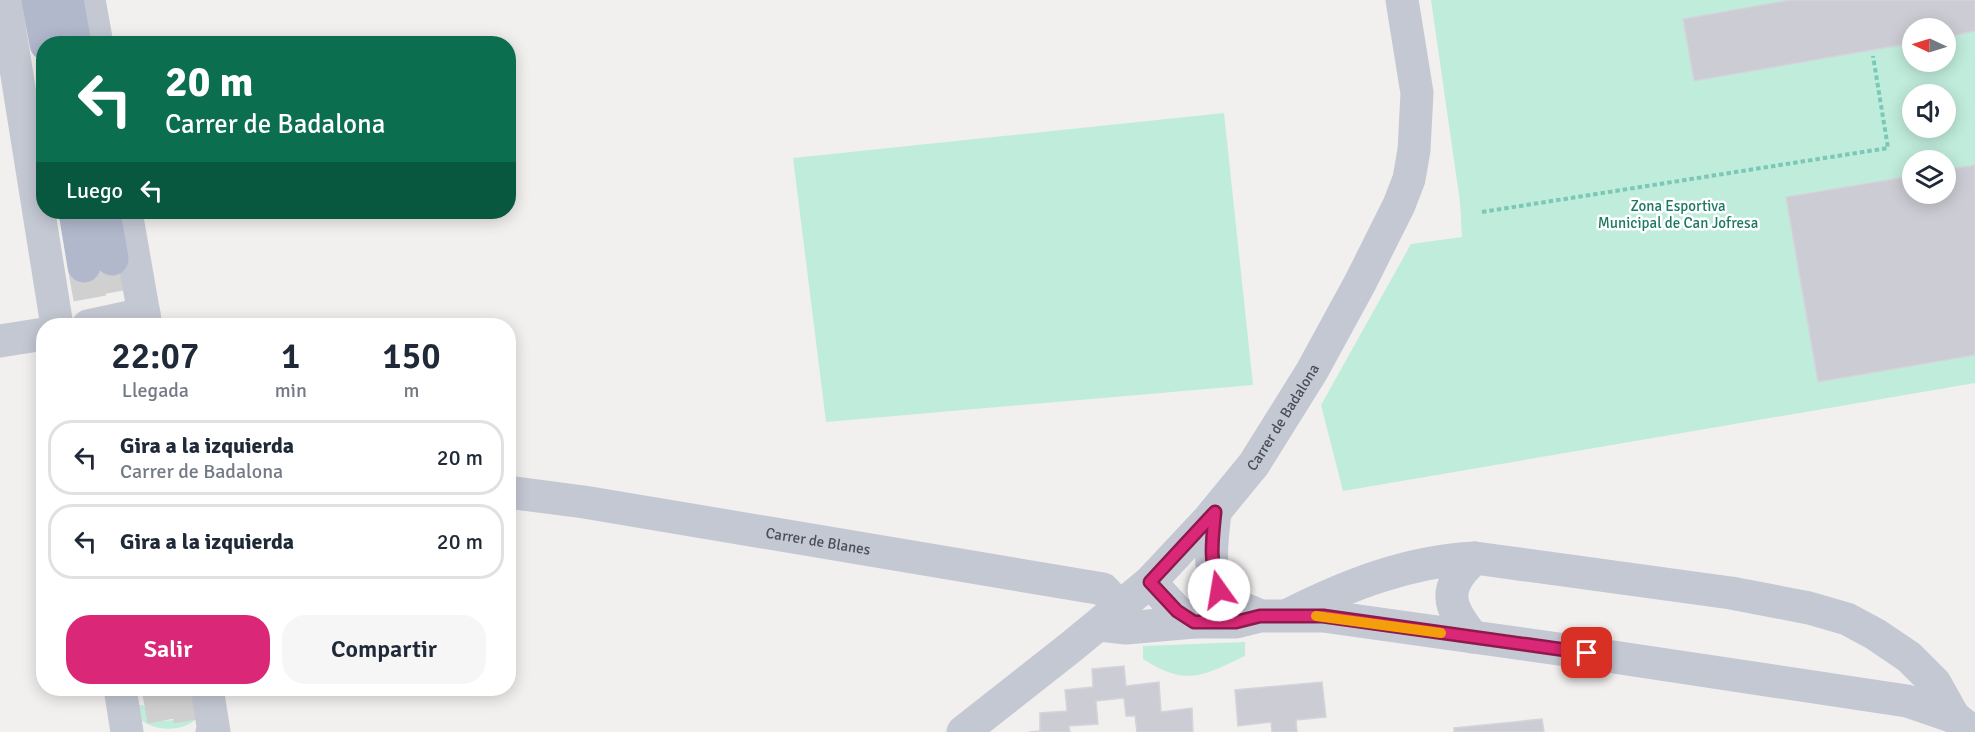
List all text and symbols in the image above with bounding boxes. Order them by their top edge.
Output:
north arrow [1902,18,1956,72]
map controls [1902,18,1956,204]
text: 20 m [165,57,254,108]
icon: left [66,60,144,138]
button: sound [1902,84,1956,138]
text: Carrer de Badalona [165,108,385,141]
button: layers [1902,150,1956,204]
icon: left [135,174,168,207]
text: Luego [66,177,123,204]
park label: Zona Esportiva Municipal de Can Jofresa [1598,197,1758,232]
text: 22:07 [111,334,199,379]
text: 1 [281,334,301,379]
text: 150 [382,334,441,379]
street label: Carrer de Badalona [1243,361,1323,475]
text: Llegada [122,378,189,403]
text: min [275,378,307,403]
text: m [403,378,419,403]
text: Gira a la izquierda [120,432,294,459]
icon: left [69,441,102,474]
text: 20 m [437,444,483,471]
text: Carrer de Badalona [120,459,283,484]
street label: Carrer de Blanes [764,524,872,559]
icon: left [69,525,102,558]
text: Gira a la izquierda [120,528,294,555]
text: 20 m [437,528,483,555]
position arrow [1187,558,1251,622]
button: Salir [66,615,270,684]
button: Compartir [282,615,486,684]
pin [1561,627,1612,678]
icon: arrive [1570,636,1603,669]

